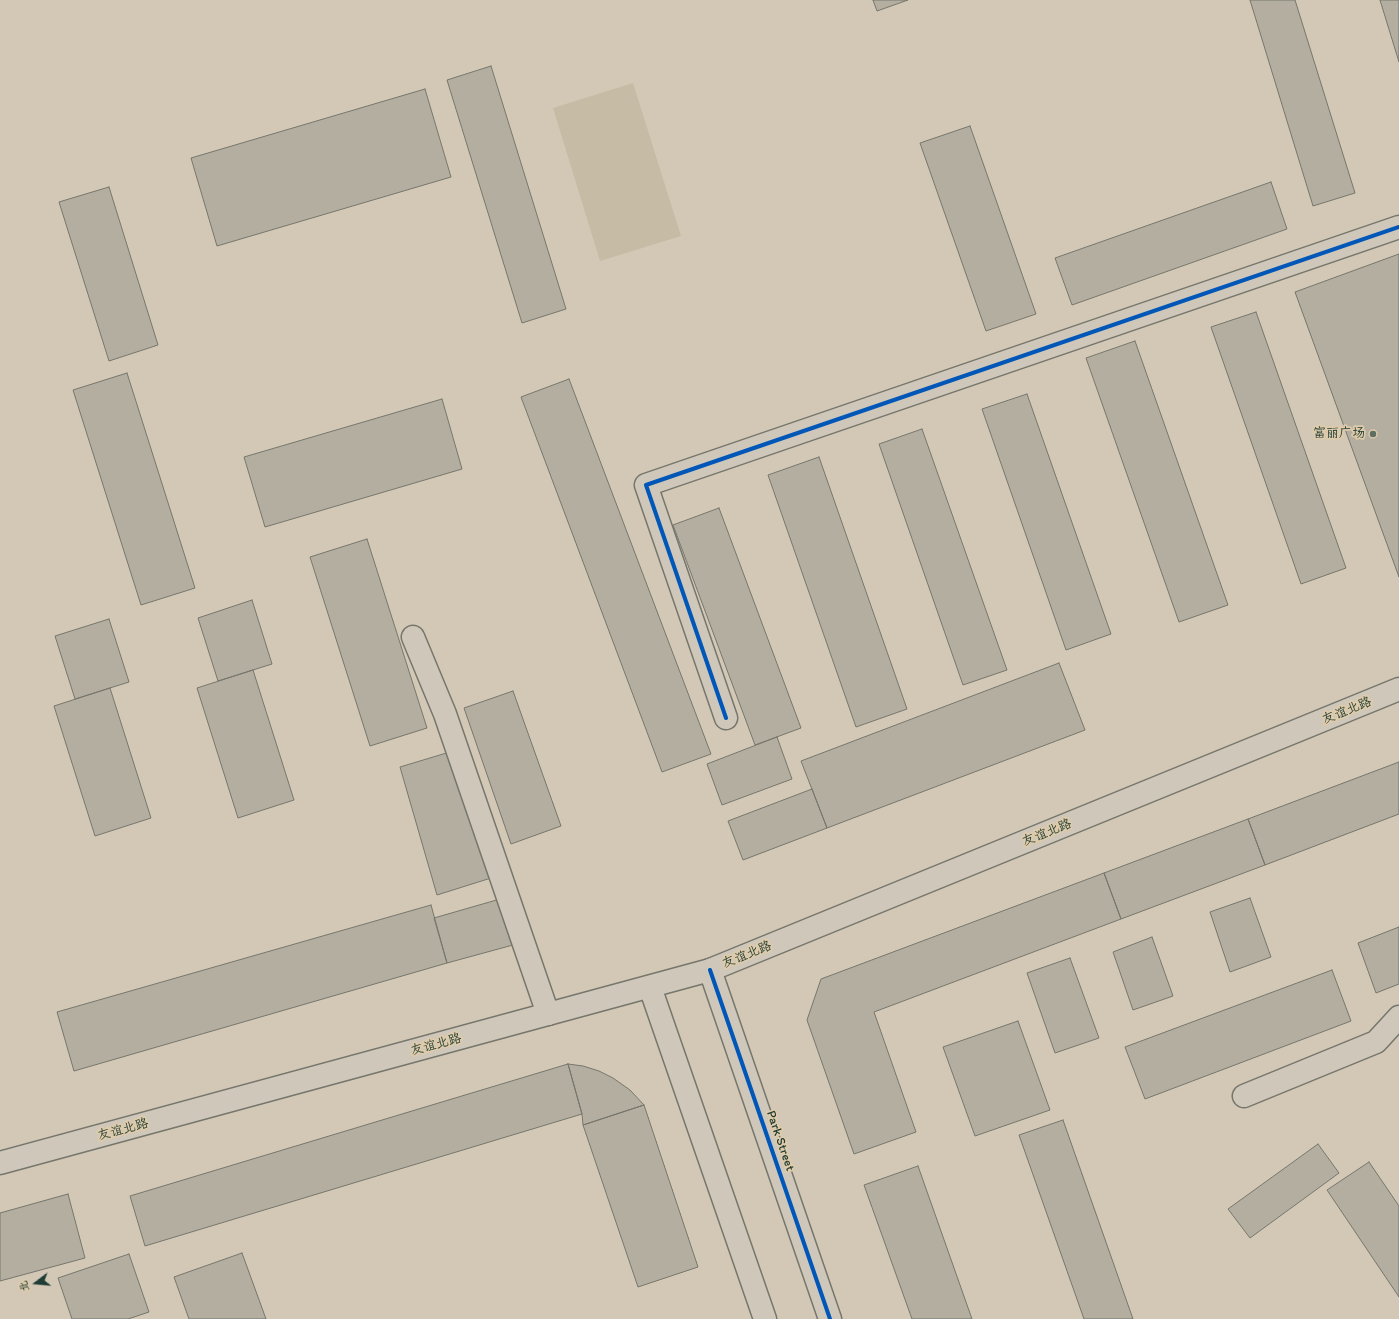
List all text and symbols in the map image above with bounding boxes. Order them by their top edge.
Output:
place label: 富丽广场 [1313,426,1365,442]
marker: 富丽广场 [1368,429,1378,439]
street label: 友谊北路 [1320,694,1374,728]
street label: 友谊北路 [1020,816,1074,850]
street label: 友谊北路 [720,938,774,972]
street label: 友谊北路 [409,1031,463,1059]
street label: Park Street [762,1109,798,1173]
street label: 友谊北路 [96,1116,150,1144]
north arrow [16,1263,56,1303]
text: 北 [16,1279,32,1294]

